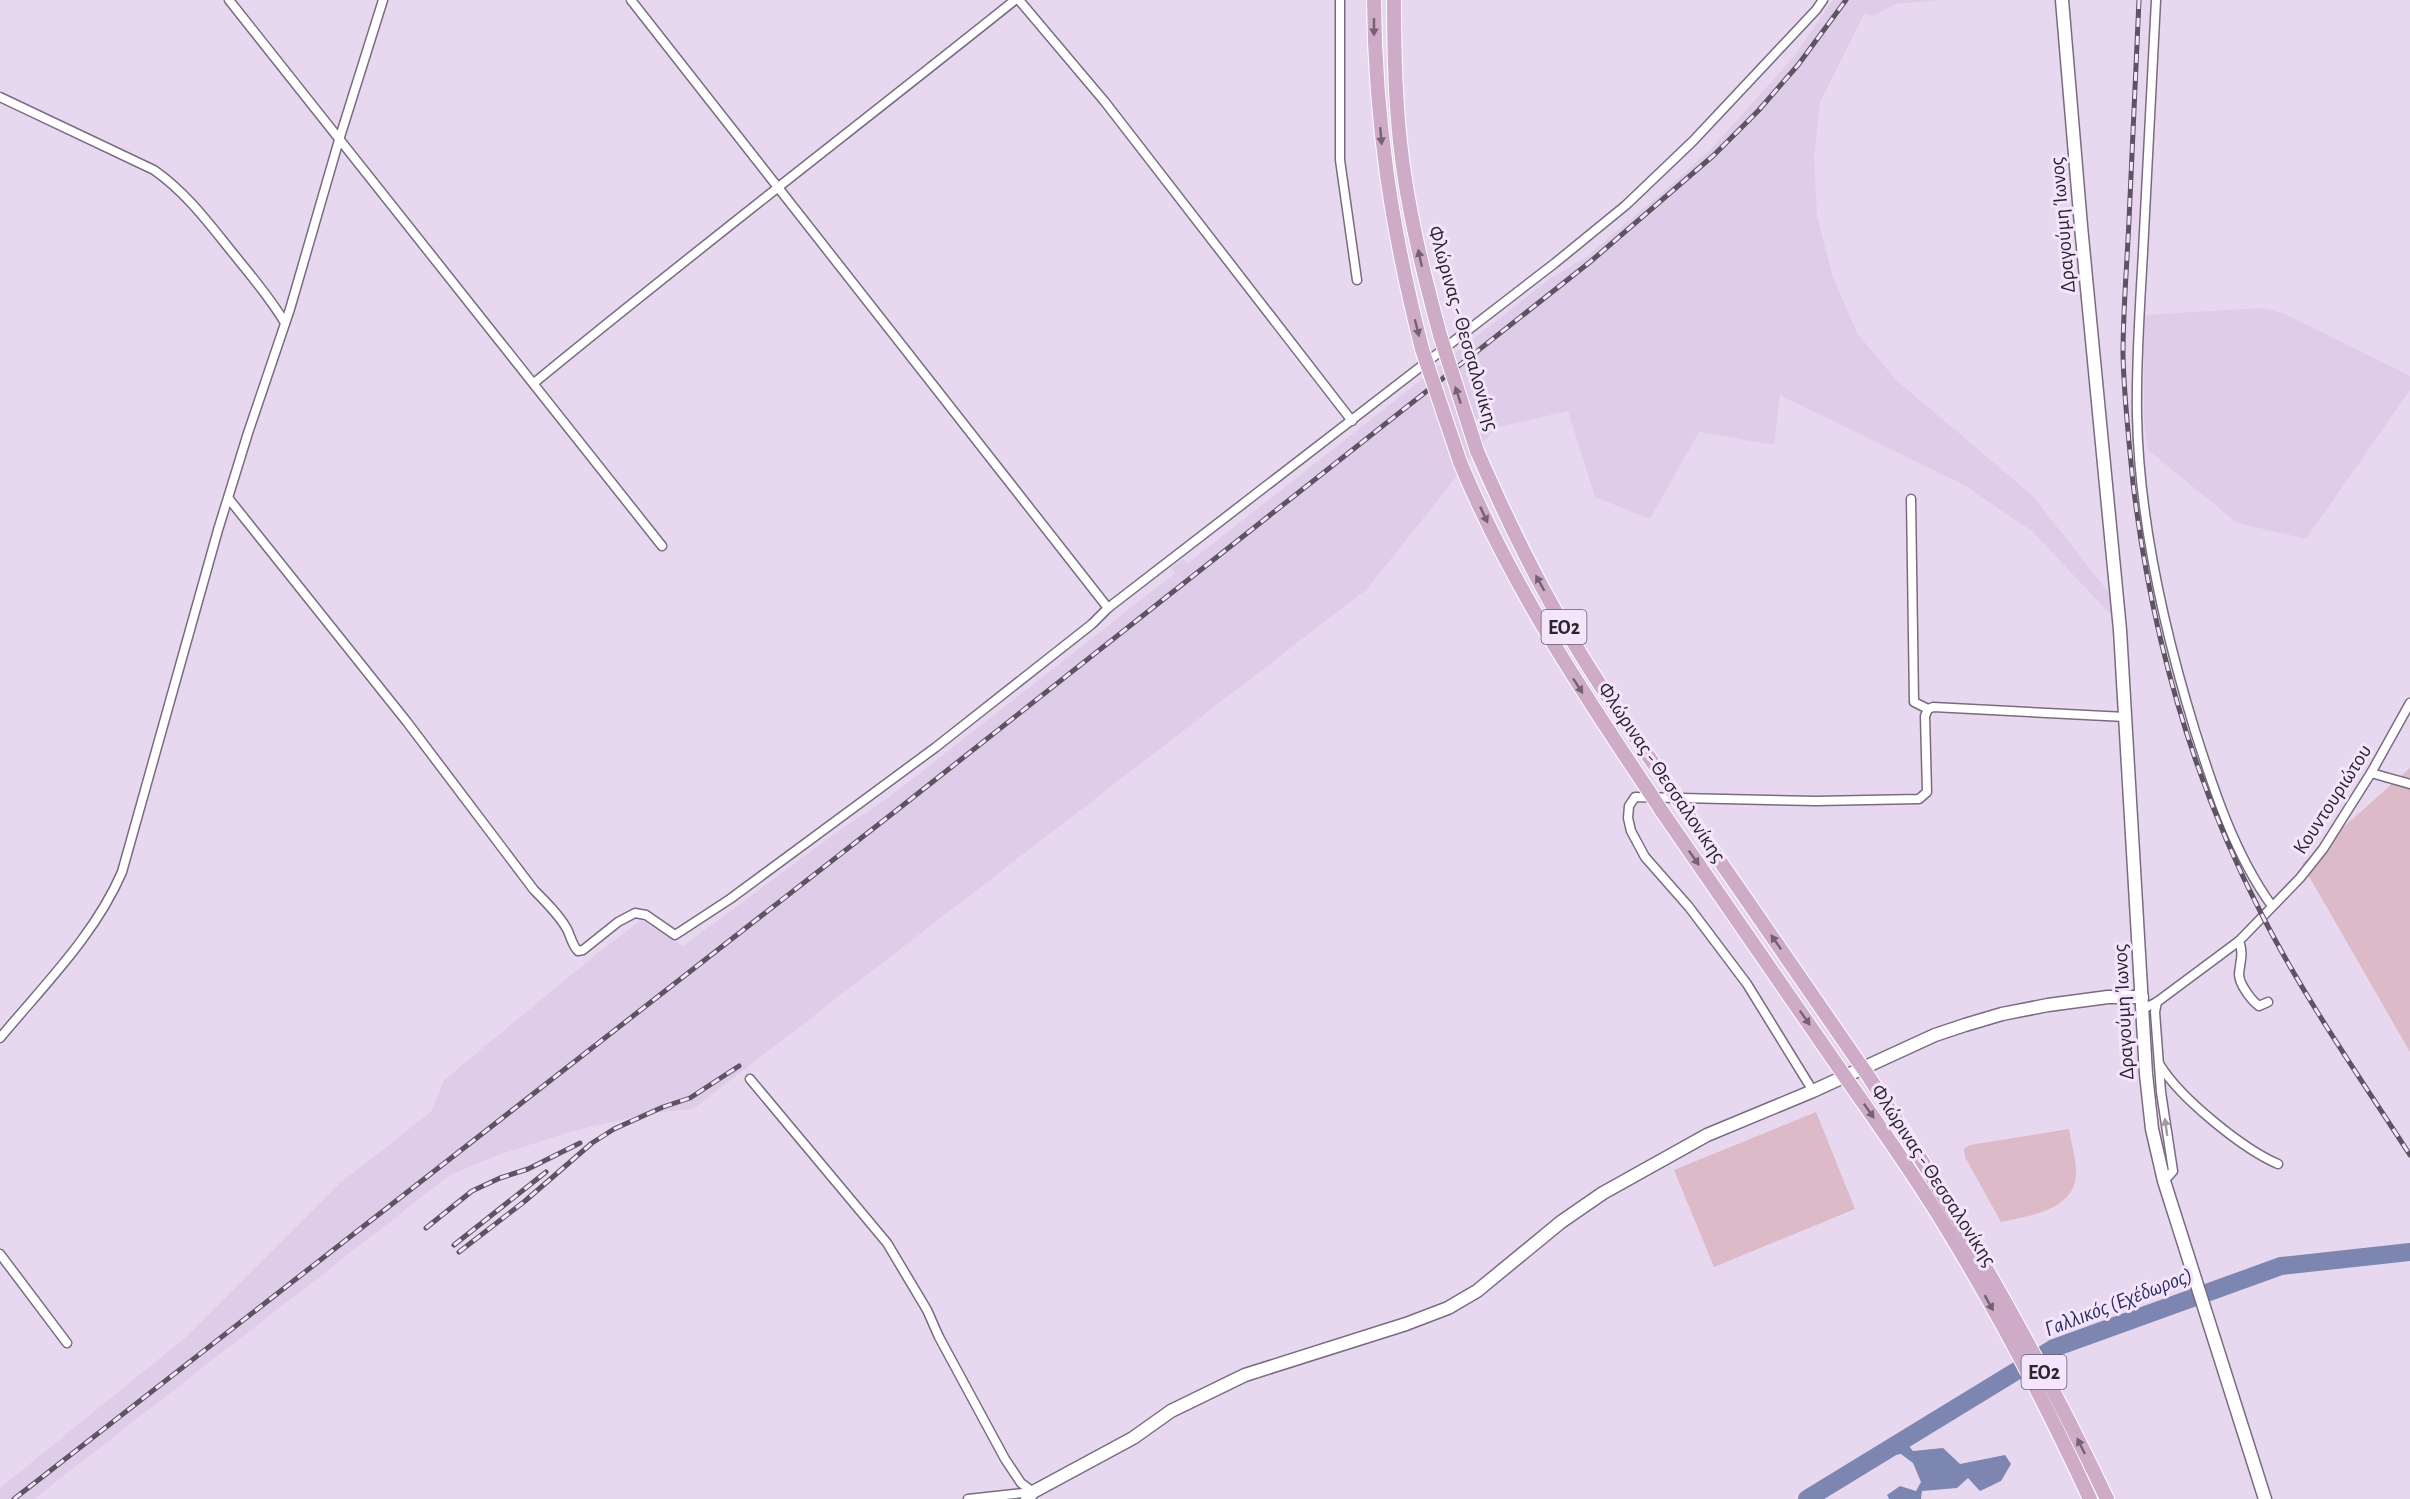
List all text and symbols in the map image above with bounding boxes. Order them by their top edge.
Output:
one-way arrow [1369,17,1379,36]
one-way arrow [1376,127,1386,146]
street label: Δραγούμη Ίωνος [2046,156,2079,294]
street label: Φλώρινας - Θεσσαλονίκης [1424,223,1503,433]
one-way arrow [1415,249,1424,268]
one-way arrow [1412,319,1422,337]
one-way arrow [1453,386,1462,404]
one-way arrow [1479,507,1488,524]
one-way arrow [1535,575,1545,592]
road number: ΕΟ2 [1542,610,1586,644]
one-way arrow [1573,678,1584,694]
street label: Φλώρινας - Θεσσαλονίκης [1594,678,1730,866]
street label: Κουντουριώτου [2289,741,2376,858]
one-way arrow [1689,849,1700,866]
one-way arrow [1771,934,1782,951]
street label: Δραγούμη Ίωνος [2109,943,2138,1080]
one-way arrow [1799,1010,1811,1026]
street label: Φλώρινας - Θεσσαλονίκης [1867,1081,2000,1270]
one-way arrow [1863,1102,1875,1118]
one-way arrow [2161,1117,2170,1136]
water label: Γαλλικός (Εχέδωρος) [2041,1264,2196,1341]
one-way arrow [1984,1294,1994,1311]
road number: ΕΟ2 [2022,1355,2066,1389]
one-way arrow [2077,1438,2086,1455]

